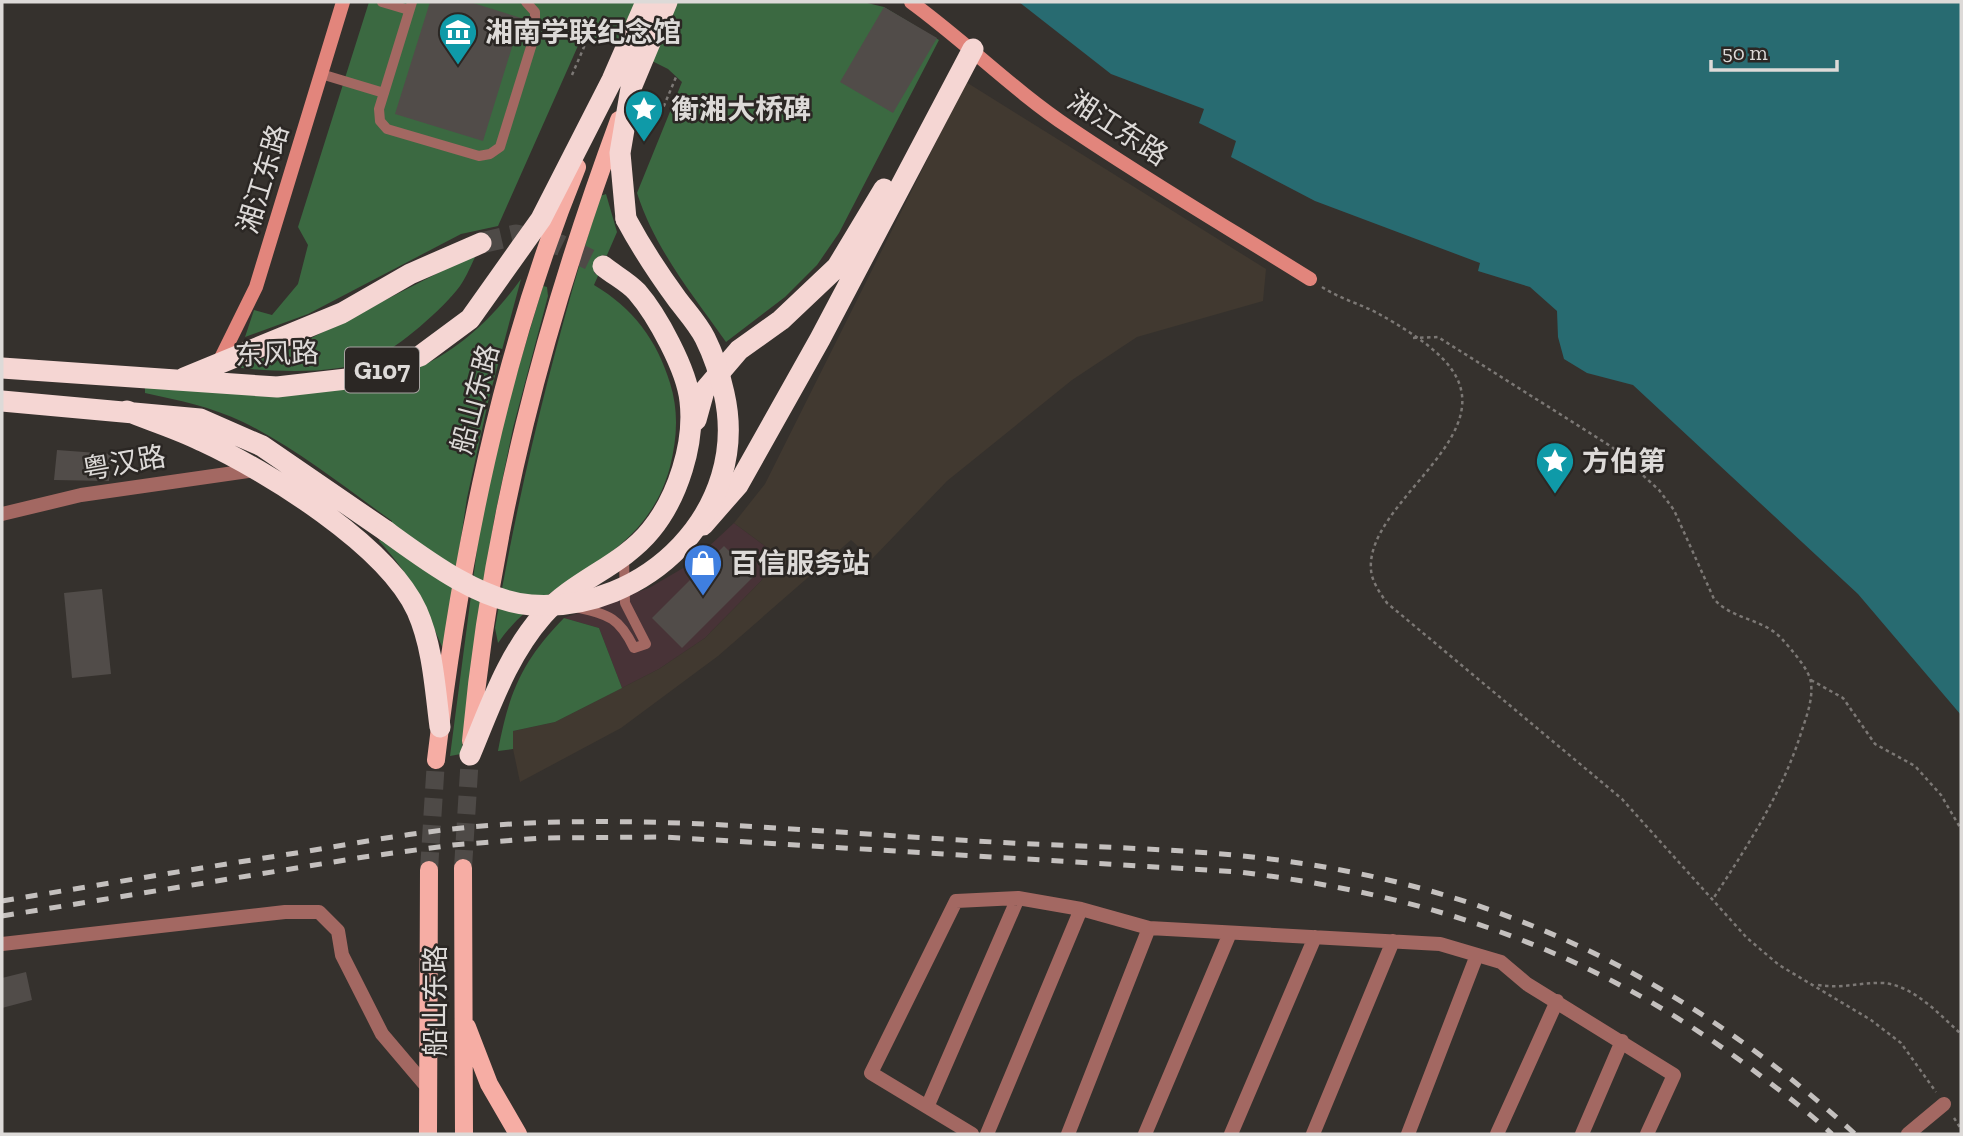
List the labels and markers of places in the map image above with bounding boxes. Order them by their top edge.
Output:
museum icon: 湘南学联纪念馆 [437,11,479,66]
place label: 湘南学联纪念馆 [485,16,681,49]
place icon: 衡湘大桥碑 [623,88,665,143]
place label: 衡湘大桥碑 [671,93,811,126]
place icon: 方伯第 [1534,440,1576,495]
place label: 方伯第 [1582,445,1666,478]
shop icon: 百信服务站 [682,542,724,597]
place label: 百信服务站 [730,547,870,580]

